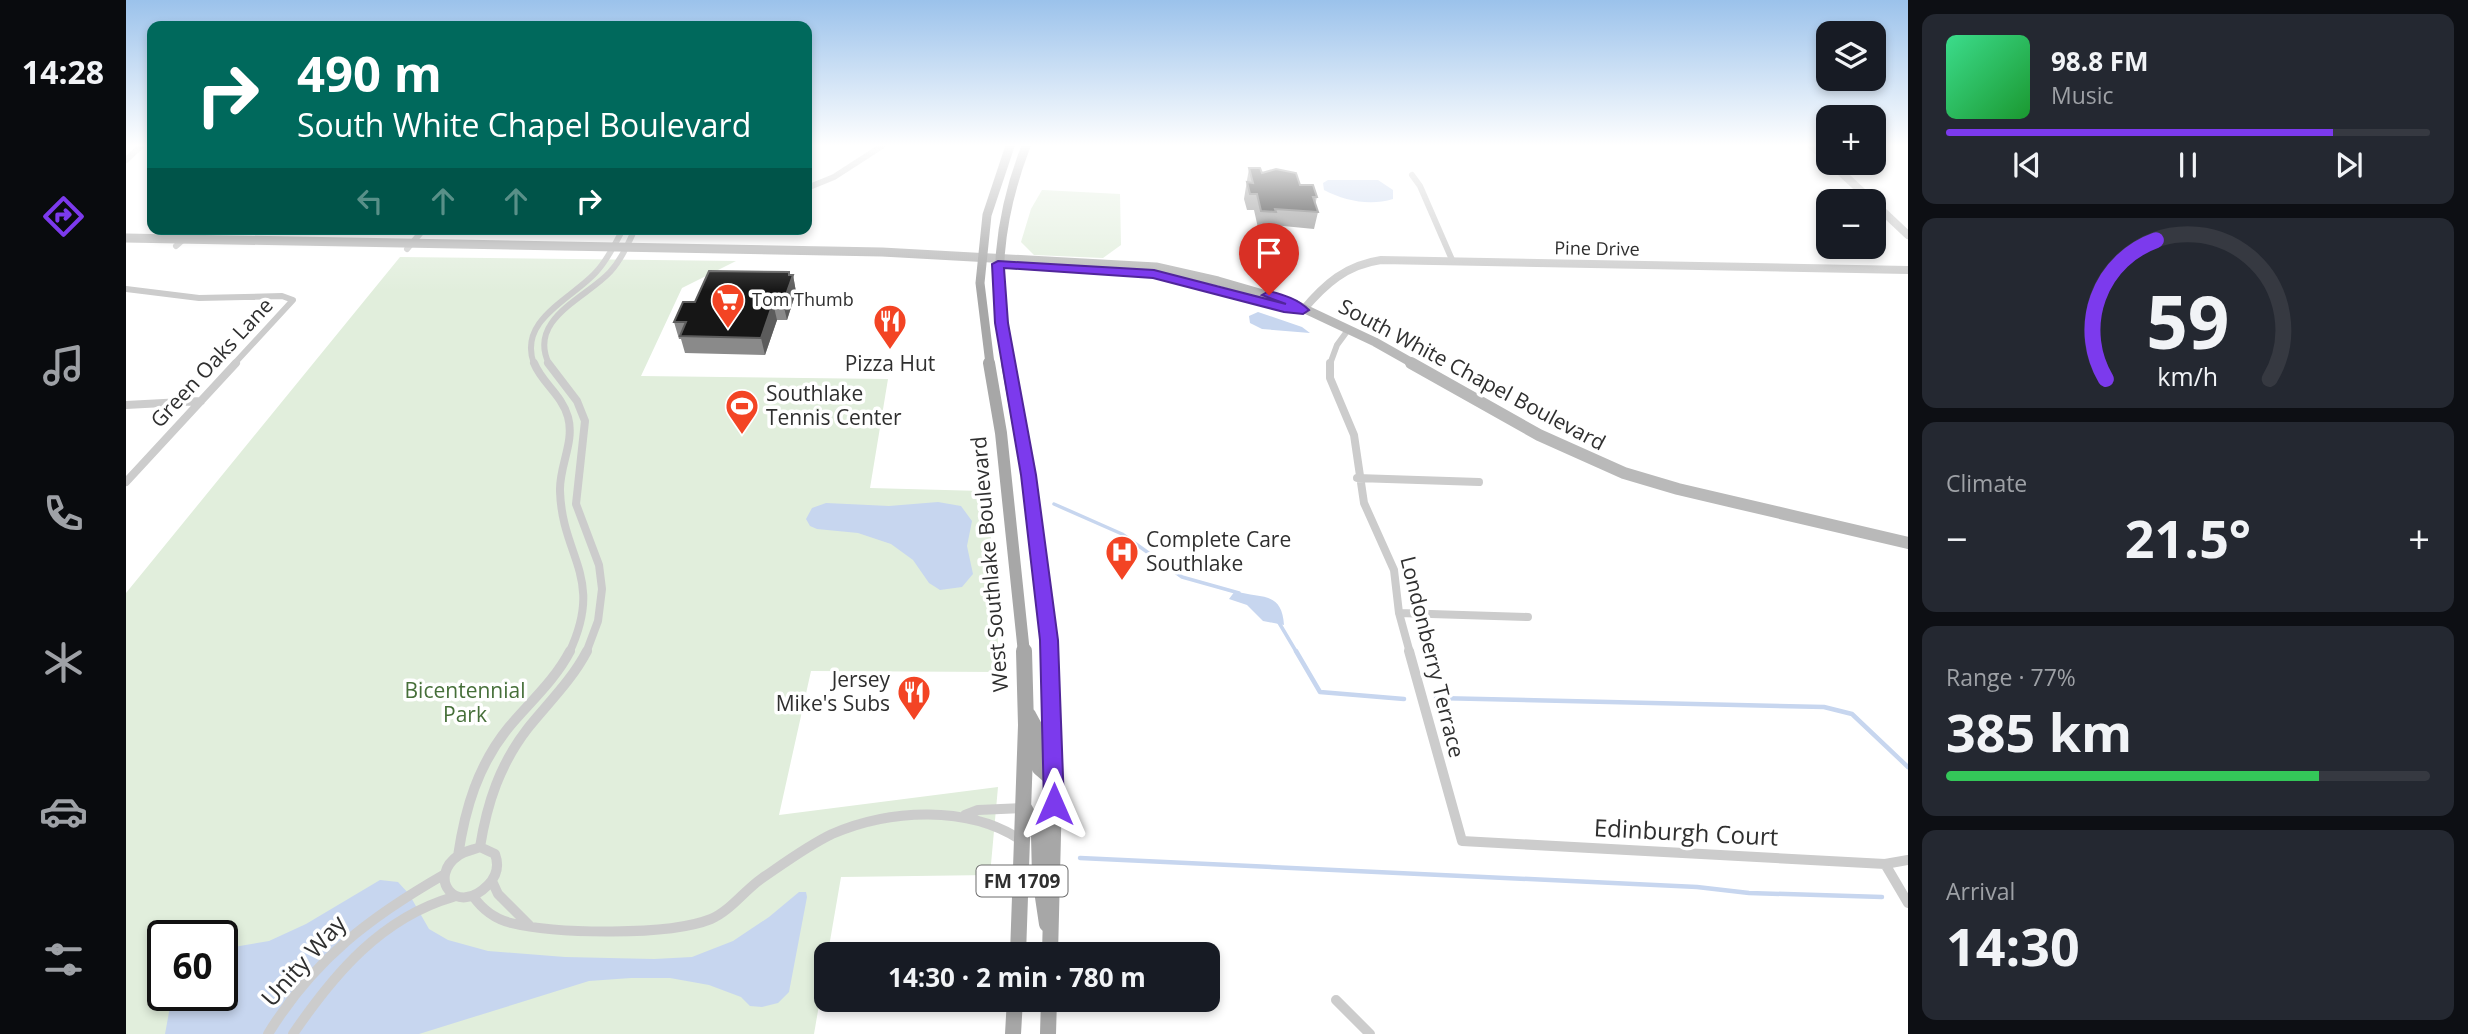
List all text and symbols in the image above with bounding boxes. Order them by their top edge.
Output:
map controls [1816,21,1886,259]
button: layers [1816,21,1886,91]
text: 490 m [297,40,442,106]
text: 98.8 FM [2051,43,2149,79]
icon: right [182,49,273,140]
text: 14:28 [22,50,104,93]
text: Music [2051,79,2114,111]
text: South White Chapel Boulevard [297,103,751,146]
button: + [1816,105,1886,175]
icon: previous [2008,146,2046,184]
icon: pause [2169,146,2207,184]
icon: next [2330,146,2368,184]
icon: left [351,182,389,220]
icon: ahead [424,182,462,220]
icon: ahead [497,182,535,220]
icon: right [570,182,608,220]
button: − [1816,189,1886,259]
icon: directions [39,192,88,241]
pin [1239,223,1299,295]
icon: arrive [1250,234,1288,272]
street label: Pine Drive [1554,235,1640,261]
text: 59 [2146,271,2230,370]
supermarket icon: Tom Thumb [709,281,747,330]
place label: Tom Thumb [752,287,854,311]
street label: Green Oaks Lane [144,291,279,433]
street label: South White Chapel Boulevard [1334,292,1611,456]
restaurant icon: Pizza Hut [871,302,909,351]
icon: music [39,341,88,390]
place label: Pizza Hut [845,349,935,377]
text: km/h [2158,359,2218,393]
place label: Southlake Tennis Center [766,379,902,431]
sports icon: Southlake Tennis Center [723,387,761,436]
street label: West Southlake Boulevard [964,435,1014,693]
text: Climate [1946,467,2027,499]
icon: phone [39,489,88,538]
text: 21.5° [2125,502,2251,573]
text: − [1946,512,1968,564]
text: + [2408,512,2430,564]
place label: Complete Care Southlake [1146,525,1291,577]
hospital icon: Complete Care Southlake [1103,533,1141,582]
street label: Londonberry Terrace [1394,553,1472,760]
icon: climate [39,638,88,687]
text: Range · 77% [1946,661,2076,693]
place label: Jersey Mike's Subs [776,665,890,717]
restaurant icon: Jersey Mike's Subs [895,673,933,722]
park label: Bicentennial Park [405,676,525,728]
text: 385 km [1946,696,2132,767]
position arrow [1017,767,1091,841]
icon: car [39,787,88,836]
street label: Edinburgh Court [1593,810,1779,853]
road number: FM 1709 [976,866,1068,897]
text: Arrival [1946,875,2015,907]
street label: Unity Way [253,906,353,1013]
text: 14:30 [1946,910,2080,981]
speed limit sign: 60 [147,920,238,1011]
icon: filters [39,935,88,984]
text: 14:30 · 2 min · 780 m [888,959,1146,995]

